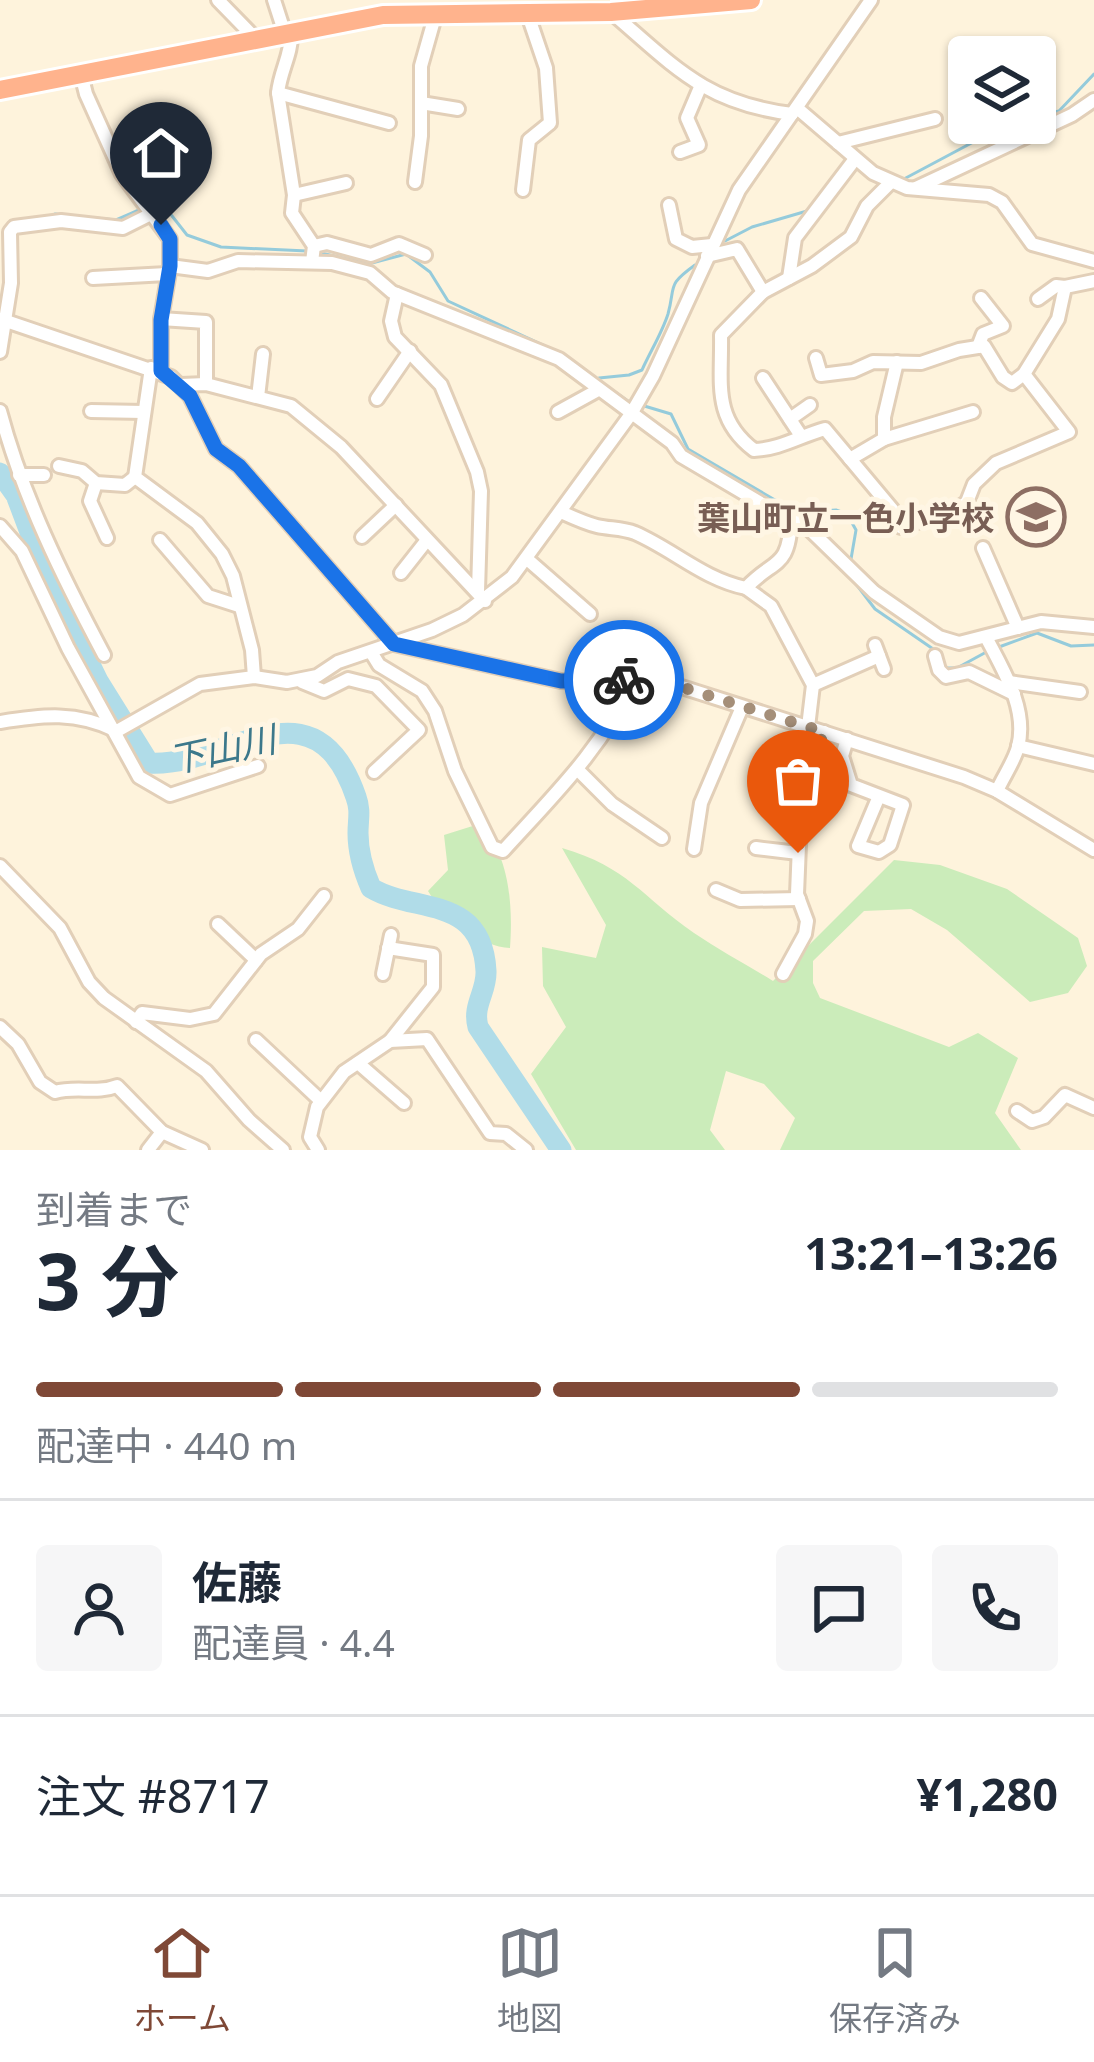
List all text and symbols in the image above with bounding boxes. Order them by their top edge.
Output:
map controls [948,36,1056,144]
button: layers [948,36,1056,144]
pin [110,102,212,225]
icon: home [128,120,194,186]
school or university icon: 葉山町立一色小学校 [1005,486,1067,548]
place label: 葉山町立一色小学校 [697,495,994,540]
courier [564,620,684,740]
icon: bike [591,647,657,713]
water label: 下山川 [164,713,284,784]
pin [747,730,849,853]
icon: bag [765,748,831,814]
text: 到着まで [36,1182,192,1235]
text: 13:21–13:26 [804,1222,1058,1283]
text: 3 分 [36,1227,179,1333]
text: 配達中 · 440 m [36,1418,297,1471]
button: person [36,1545,162,1671]
button: chat [776,1545,902,1671]
button: phone [932,1545,1058,1671]
text: 佐藤 [192,1551,282,1612]
text: 配達員 · 4.4 [192,1615,395,1668]
text: ¥1,280 [916,1763,1058,1824]
text: 注文 #8717 [36,1765,270,1826]
tab: ホーム [133,1920,231,2040]
tab: 地図 [497,1920,563,2040]
tab: 保存済み [829,1920,961,2040]

